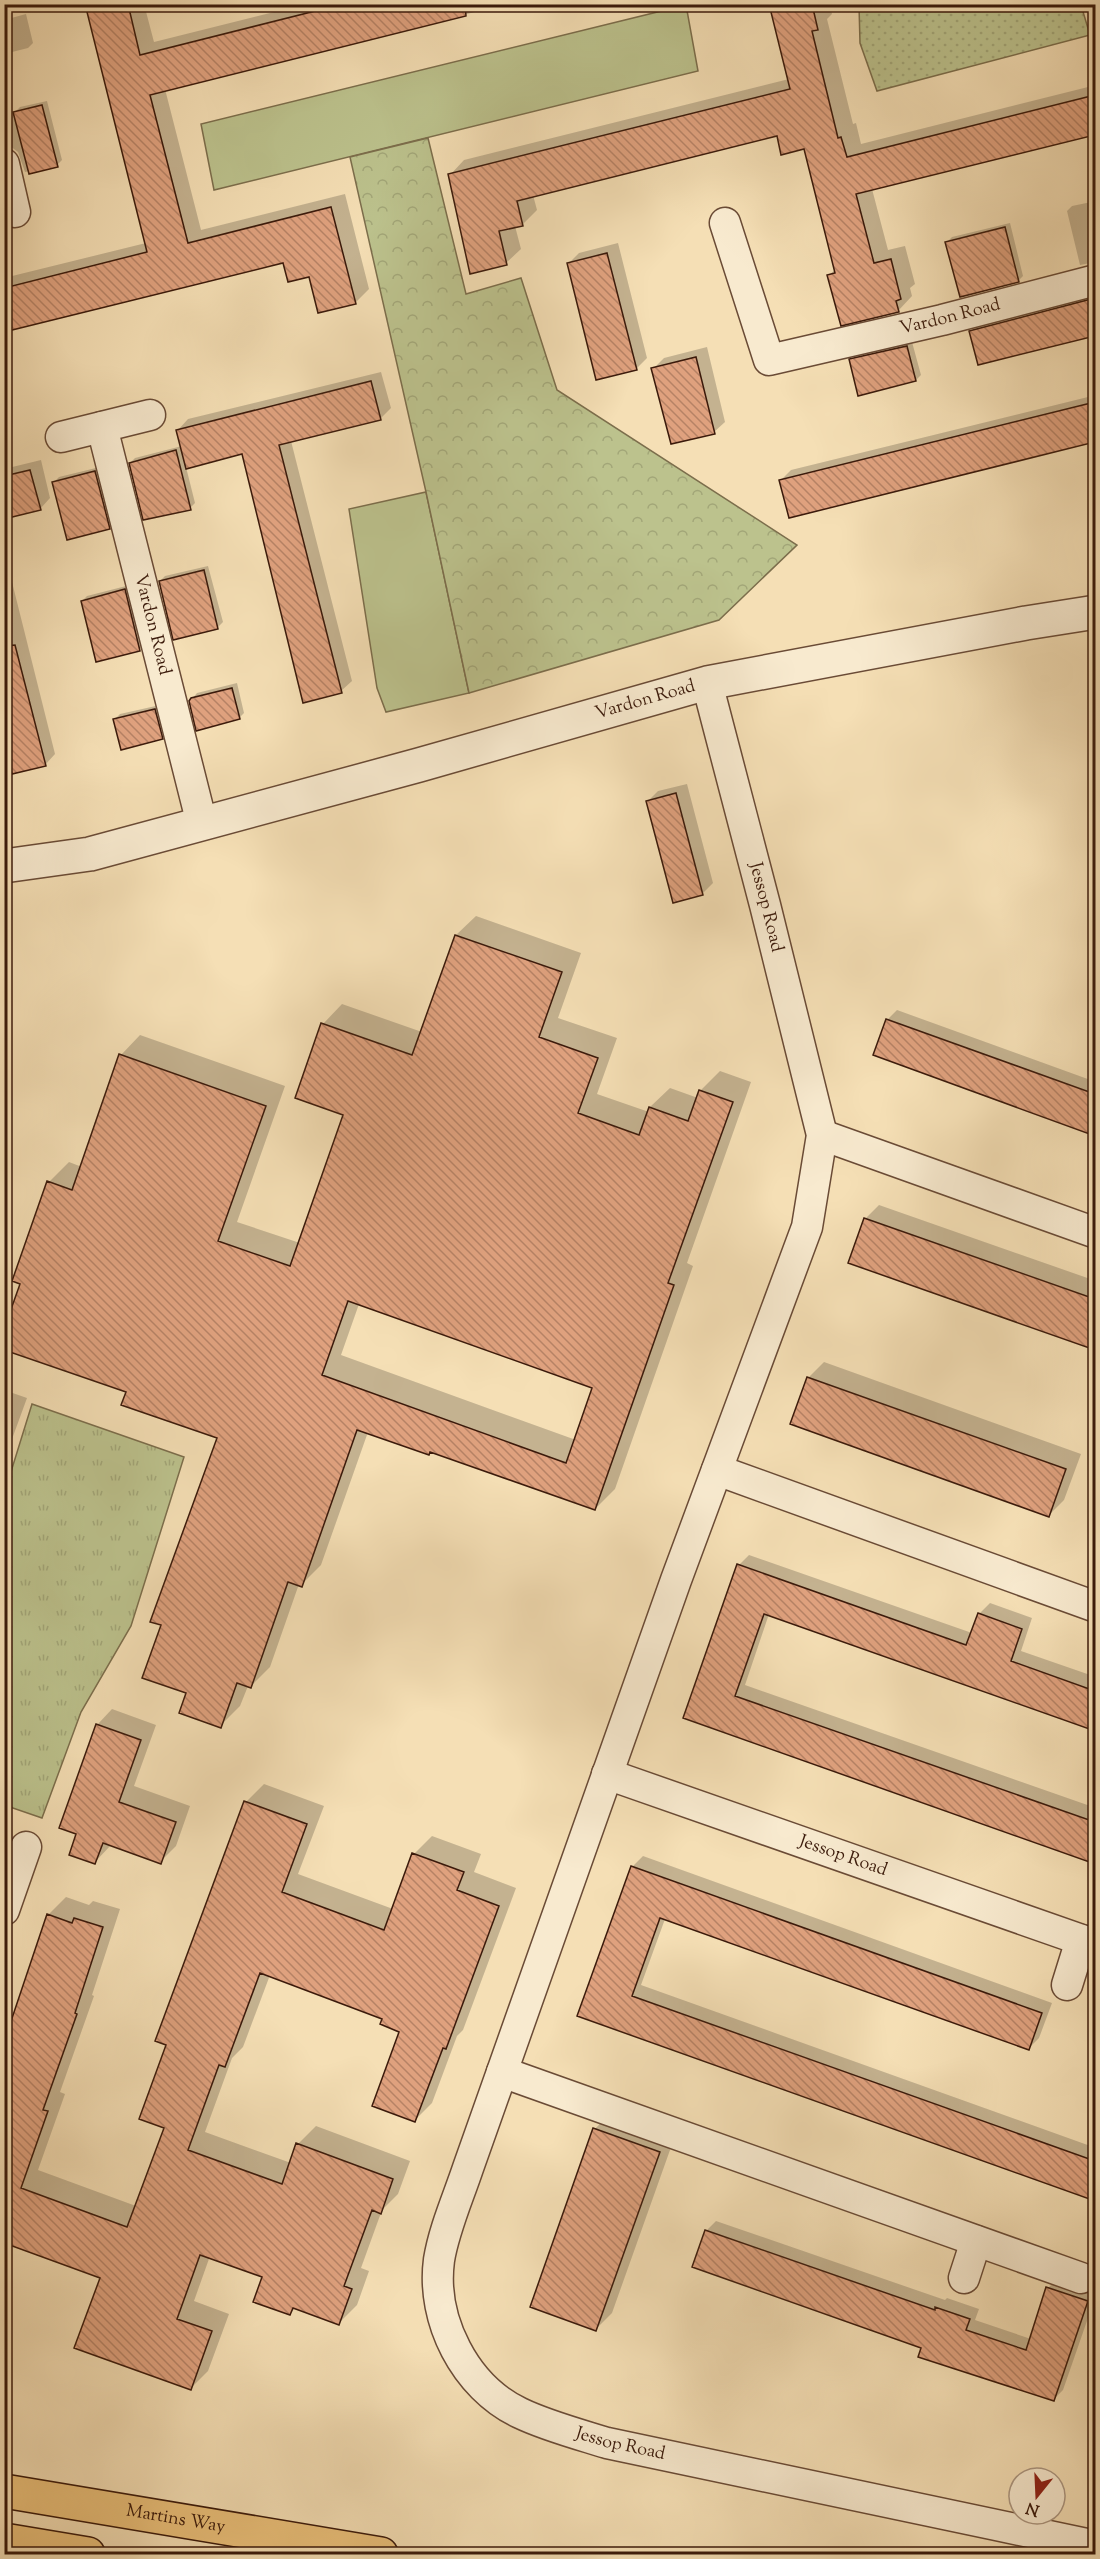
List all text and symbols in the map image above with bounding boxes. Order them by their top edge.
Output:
street label: Vardon Road [897,292,1003,342]
street label: Vardon Road [127,572,177,678]
street label: Vardon Road [592,674,698,727]
street label: Jessop Road [741,859,789,955]
street label: Jessop Road [794,1829,891,1884]
street label: Jessop Road [571,2421,668,2468]
north arrow [1007,2466,1067,2526]
text: N [1023,2495,1043,2521]
street label: Martins Way [124,2499,227,2541]

